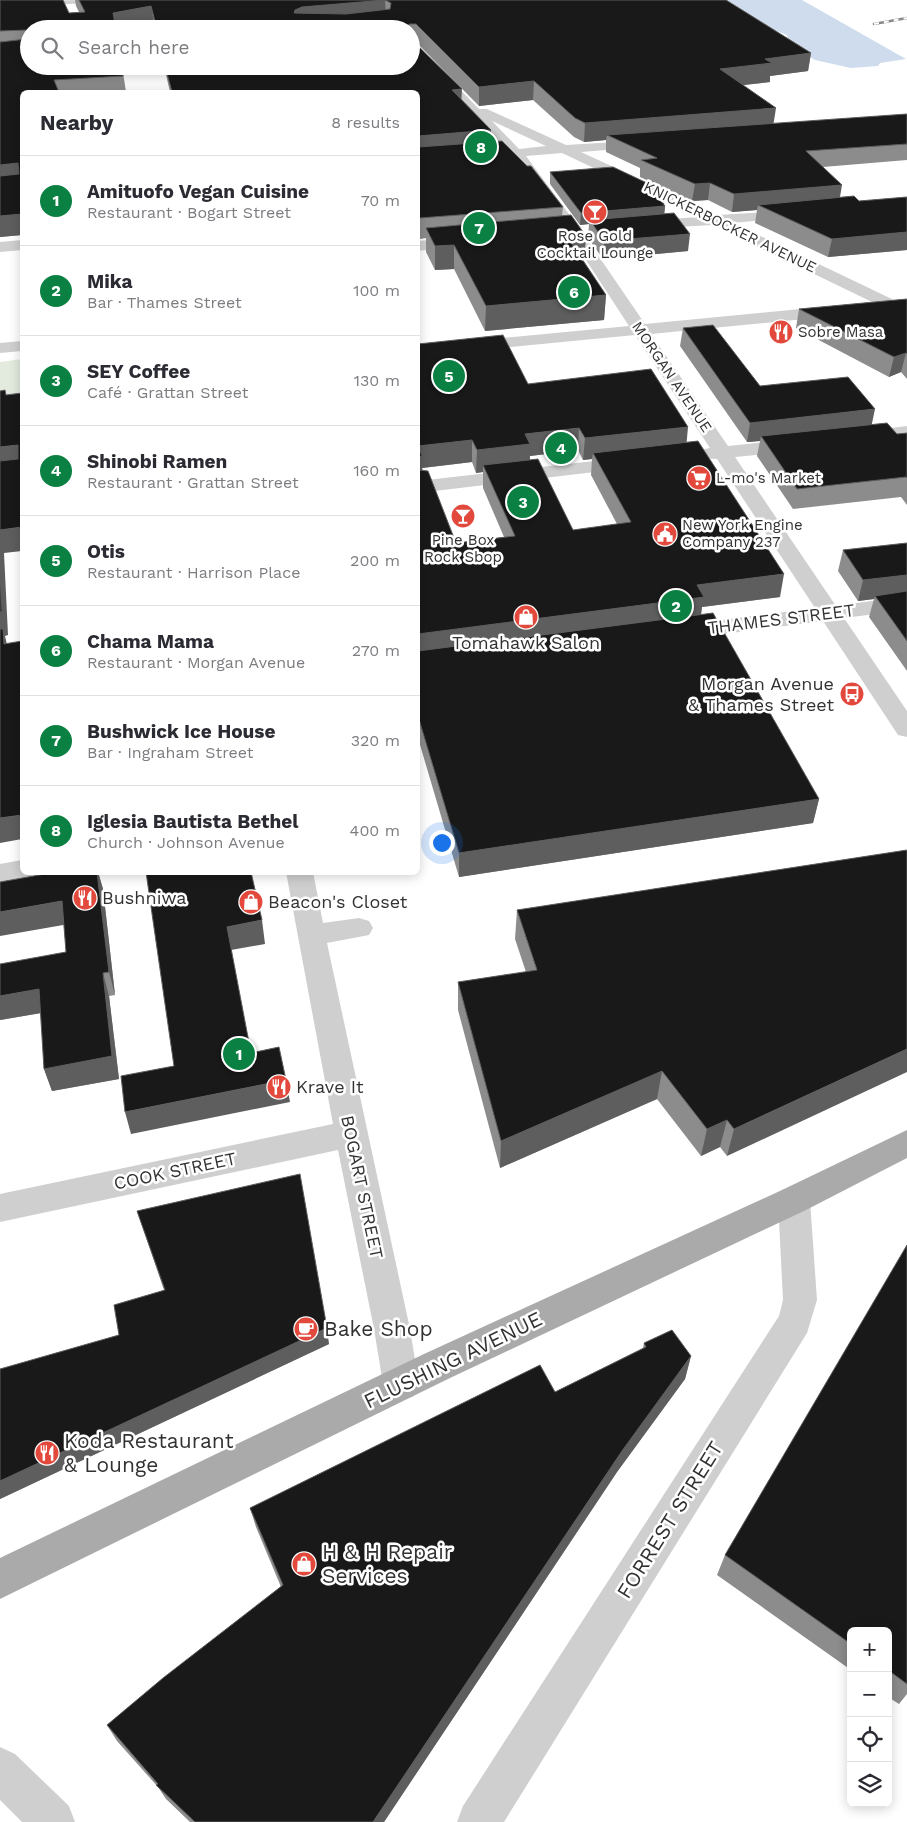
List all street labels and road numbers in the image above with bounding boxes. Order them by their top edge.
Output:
street label: KNICKERBOCKER AVENUE [641,177,819,277]
street label: MORGAN AVENUE [628,318,716,436]
street label: THAMES STREET [706,599,856,638]
street label: BOGART STREET [337,1113,388,1261]
street label: COOK STREET [112,1147,238,1194]
street label: FLUSHING AVENUE [360,1306,546,1414]
street label: FORREST STREET [611,1436,728,1603]

